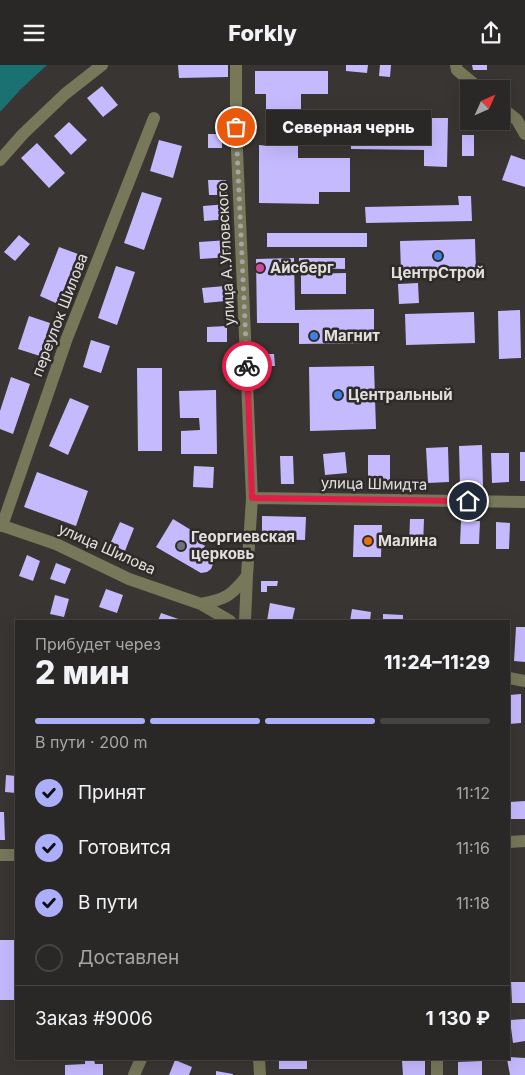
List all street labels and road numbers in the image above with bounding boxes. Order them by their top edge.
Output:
street label: улица А.Угловского [212,182,239,326]
street label: переулок Шилова [27,250,92,379]
street label: улица Шмидта [321,473,427,494]
street label: улица Шилова [56,519,159,578]

